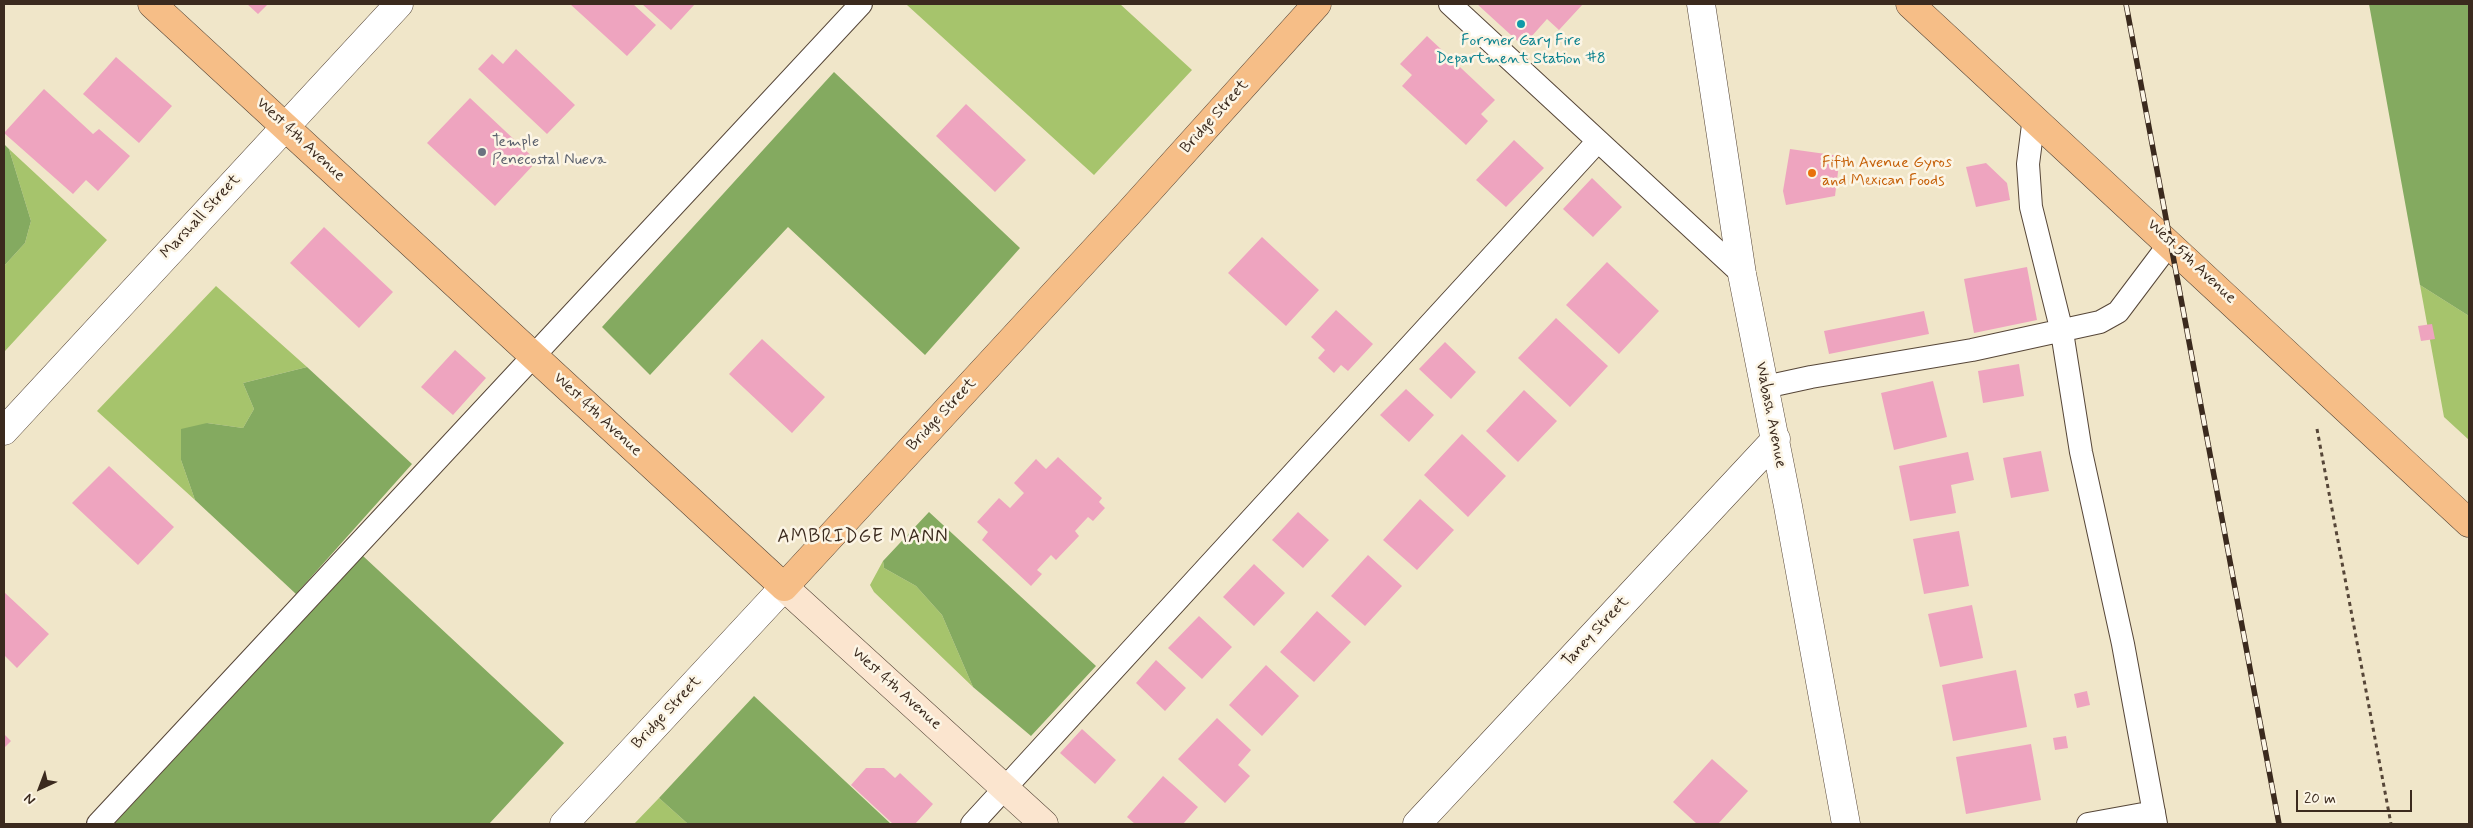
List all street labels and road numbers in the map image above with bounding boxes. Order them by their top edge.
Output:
street label: Bridge Street [1177,76,1253,158]
street label: West 4th Avenue [252,94,348,186]
street label: Marshall Street [157,171,245,263]
street label: West 5th Avenue [2143,216,2239,308]
street label: Wabash Avenue [1750,360,1790,470]
street label: West 4th Avenue [549,369,645,461]
street label: Bridge Street [903,374,981,456]
street label: Taney Street [1559,593,1633,671]
street label: West 4th Avenue [847,644,945,734]
street label: Bridge Street [628,672,706,754]

